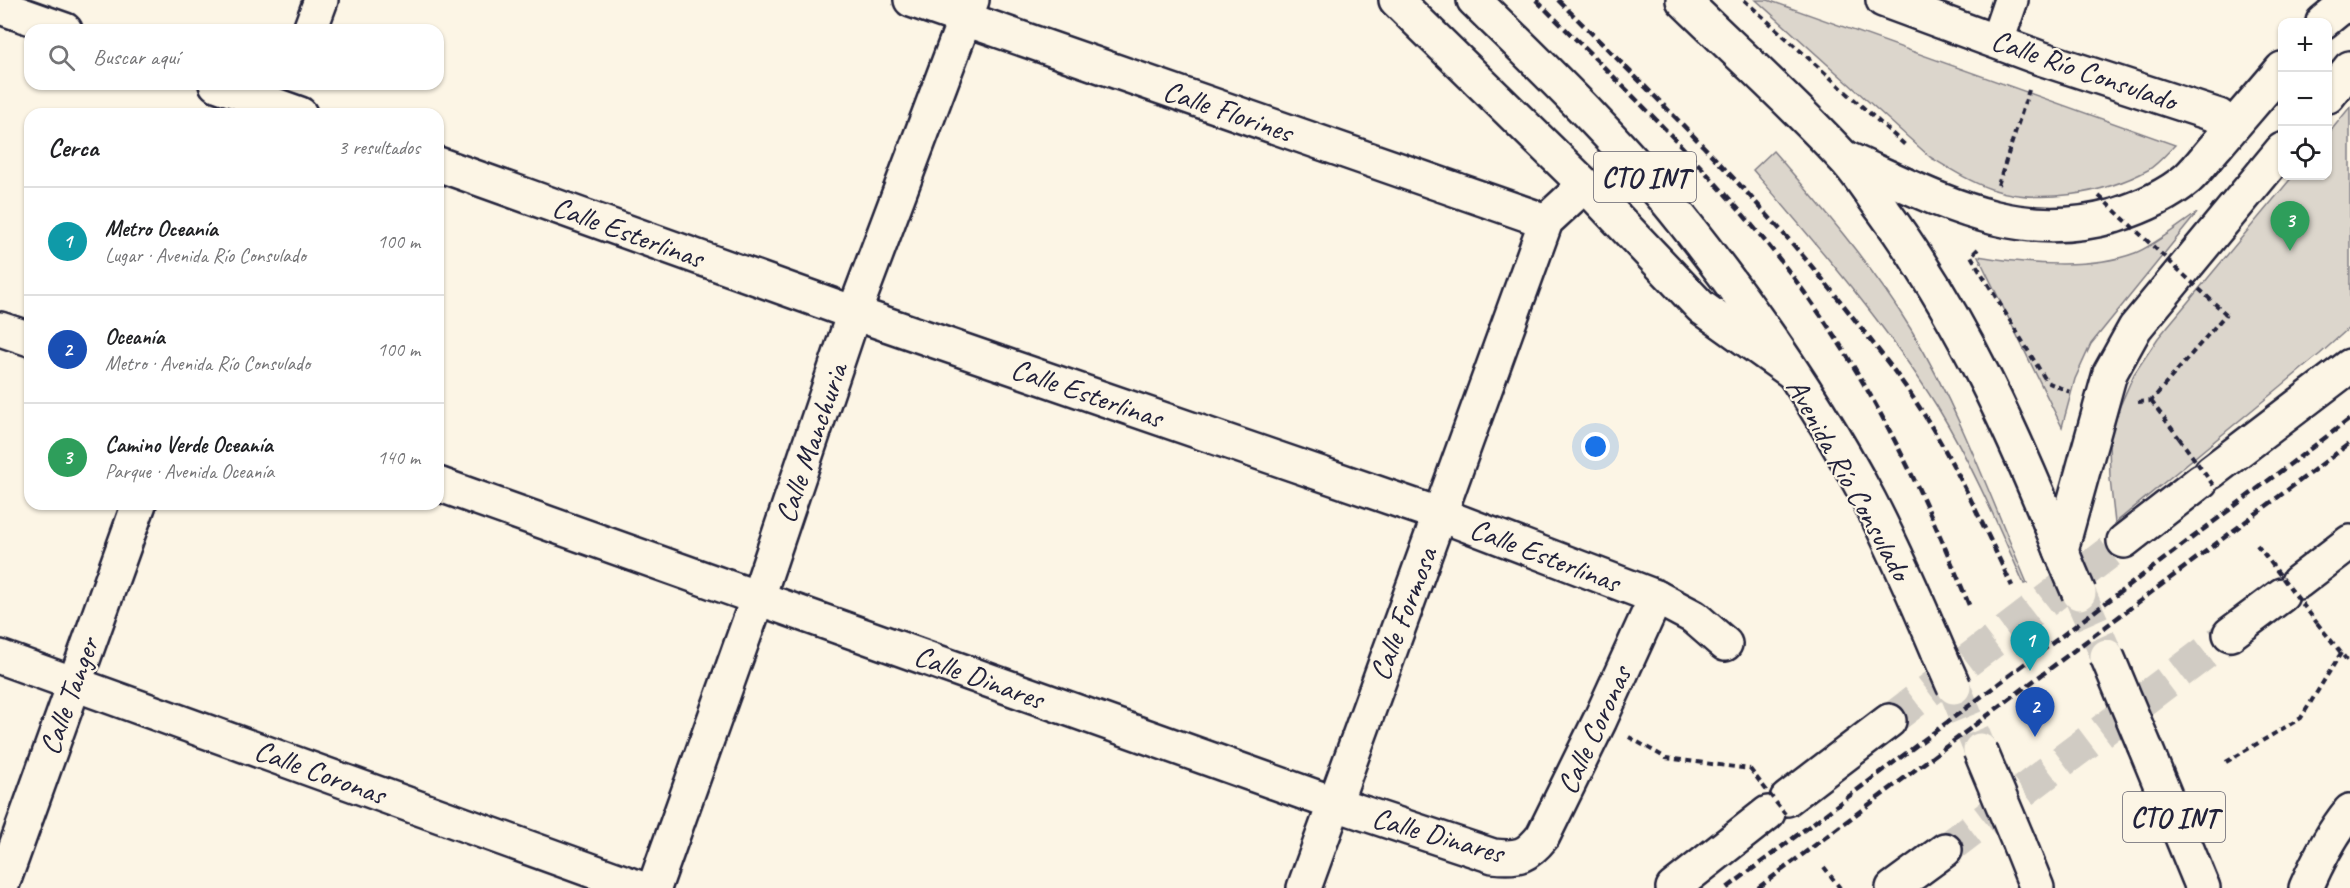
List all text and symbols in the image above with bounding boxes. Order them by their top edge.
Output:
map controls [2278,18,2332,180]
button: + [2278,18,2332,72]
street label: Calle Río Consulado [1987,21,2185,120]
search box [24,24,444,90]
icon: search [45,41,78,74]
text: Buscar aquí [93,43,179,71]
street label: Calle Florines [1158,71,1300,152]
button: − [2278,72,2332,126]
button: locate [2278,126,2332,180]
text: Cerca [48,131,98,164]
text: 3 resultados [338,135,420,160]
road number: CTO INT [1594,152,1696,202]
street label: Calle Esterlinas [548,187,711,278]
pin: 3 [2270,202,2310,251]
text: Metro Oceanía [105,215,218,243]
text: 1 [63,229,72,254]
text: 100 m [377,229,420,254]
text: Lugar · Avenida Río Consulado [105,243,306,268]
text: Oceanía [105,323,165,351]
text: 2 [63,337,72,362]
text: 100 m [377,337,420,362]
street label: Calle Esterlinas [1006,349,1170,437]
text: Metro · Avenida Río Consulado [105,351,310,376]
street label: Calle Manchuria [766,356,857,528]
street label: Avenida Río Consulado [1778,371,1922,589]
text: Camino Verde Oceanía [105,431,273,459]
your location [1581,432,1610,461]
text: 3 [63,445,72,470]
text: 140 m [377,445,420,470]
text: Parque · Avenida Oceanía [105,459,274,484]
street label: Calle Esterlinas [1465,509,1628,602]
street label: Calle Formosa [1360,540,1446,686]
pin: 1 [2010,622,2050,671]
street label: Calle Tanger [30,630,108,760]
street label: Calle Dinares [909,636,1051,719]
street label: Calle Coronas [1548,658,1641,800]
pin: 2 [2016,688,2054,737]
street label: Calle Coronas [249,731,393,814]
road number: CTO INT [2123,792,2225,842]
street label: Calle Dinares [1368,798,1511,873]

